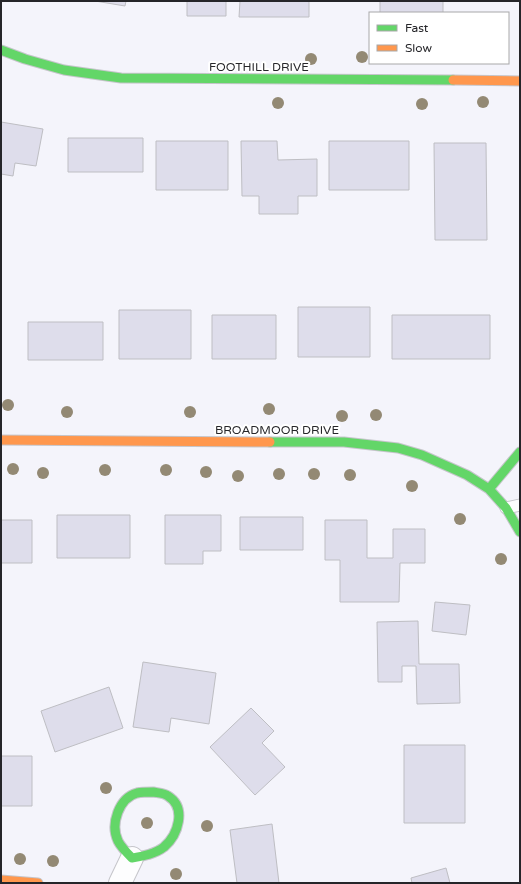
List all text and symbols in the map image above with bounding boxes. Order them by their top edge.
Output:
legend [369,12,509,64]
text: Fast [405,21,429,35]
text: Slow [405,41,432,55]
street label: FOOTHILL DRIVE [209,60,309,74]
street label: BROADMOOR DRIVE [215,423,339,437]

